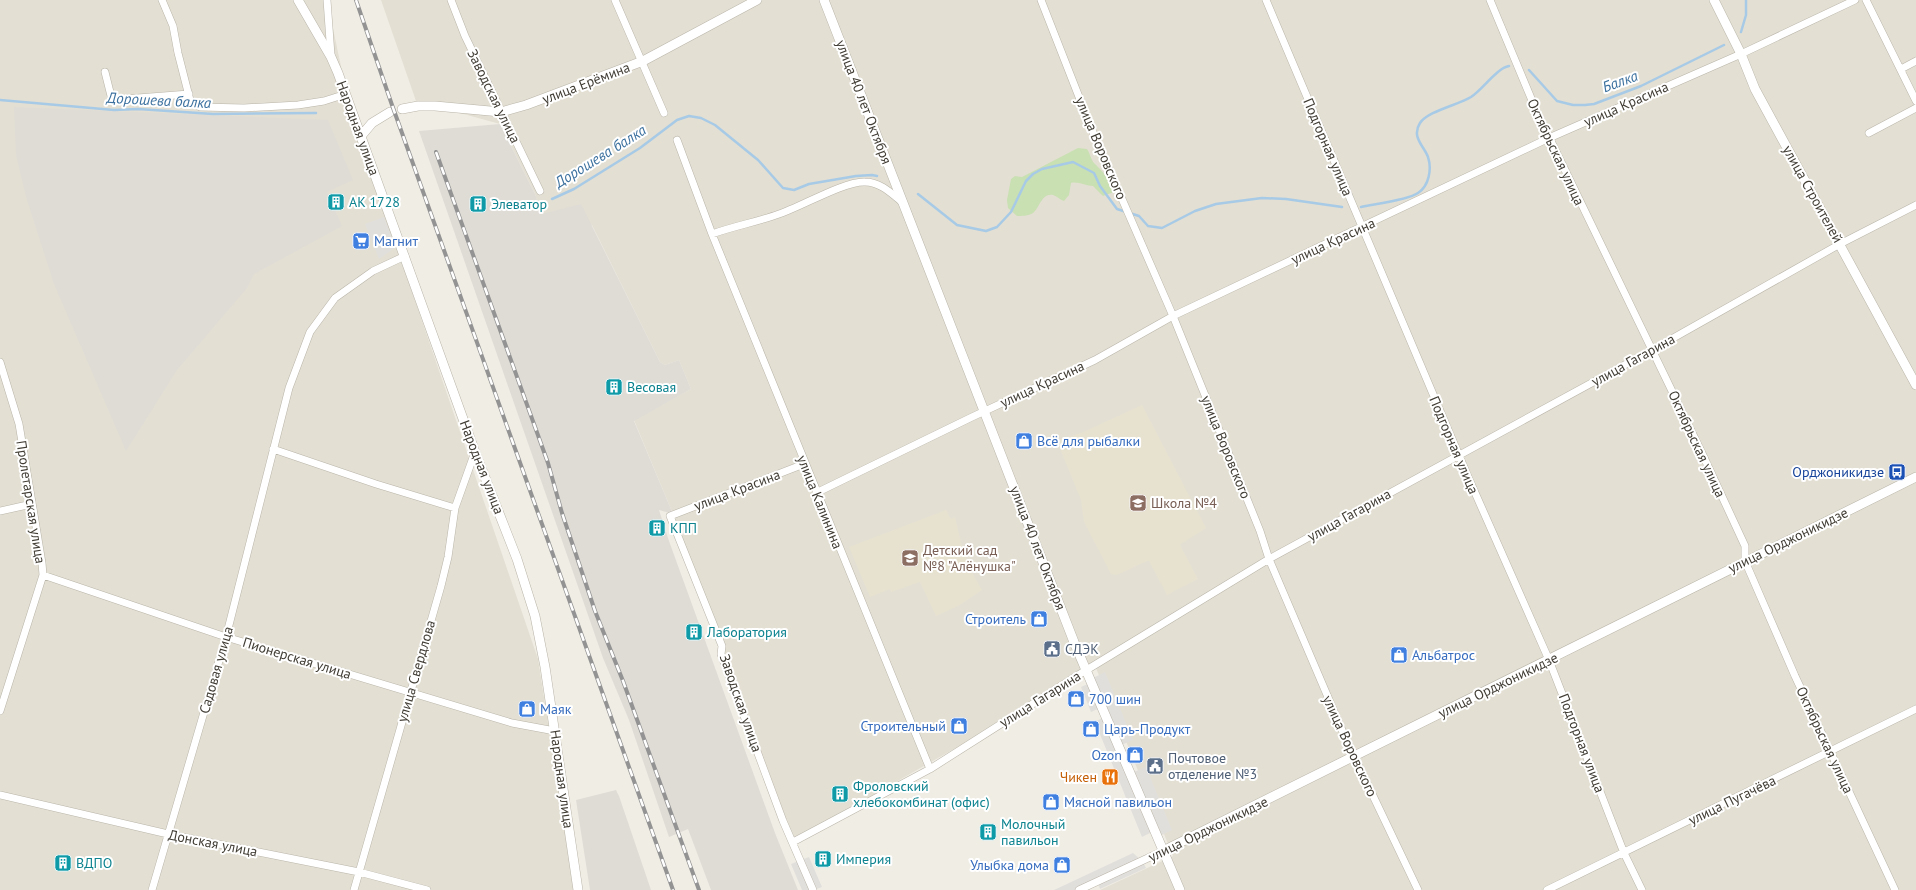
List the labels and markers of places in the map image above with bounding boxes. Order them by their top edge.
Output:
building icon: АК 1728 [326,192,346,212]
place label: АК 1728 [349,193,400,211]
building icon: Элеватор [468,194,488,214]
place label: Элеватор [491,195,547,213]
supermarket icon: Магнит [351,231,371,251]
place label: Магнит [374,232,418,250]
building icon: Весовая [604,377,624,397]
place label: Весовая [627,378,676,396]
shop icon: Всё для рыбалки [1014,431,1034,451]
place label: Всё для рыбалки [1037,432,1140,450]
bus stop icon: Орджоникидзе [1887,462,1907,482]
place label: Орджоникидзе [1792,463,1884,481]
school or university icon: Школа №4 [1128,493,1148,513]
place label: Школа №4 [1151,494,1217,512]
building icon: КПП [647,518,667,538]
place label: КПП [670,519,697,537]
place label: Детский сад №8 "Алёнушка" [923,541,1016,575]
school or university icon: Детский сад №8 "Алёнушка" [900,548,920,568]
shop icon: Строитель [1029,609,1049,629]
place label: Строитель [965,610,1026,628]
building icon: Лаборатория [684,622,704,642]
place label: Лаборатория [706,623,787,641]
public building icon: СДЭК [1042,639,1062,659]
place label: СДЭК [1065,640,1099,658]
shop icon: Альбатрос [1389,645,1409,665]
place label: Альбатрос [1412,646,1475,664]
shop icon: 700 шин [1066,689,1086,709]
place label: 700 шин [1089,690,1141,708]
shop icon: Маяк [517,699,537,719]
place label: Маяк [540,700,572,718]
shop icon: Строительный [949,716,969,736]
place label: Строительный [860,717,946,735]
shop icon: Царь-Продукт [1081,719,1101,739]
place label: Царь-Продукт [1104,720,1191,738]
shop icon: Ozon [1125,745,1145,765]
place label: Ozon [1092,746,1122,764]
place label: Почтовое отделение №3 [1168,749,1257,783]
public building icon: Почтовое отделение №3 [1145,756,1165,776]
restaurant icon: Чикен [1100,767,1120,787]
place label: Чикен [1060,768,1097,786]
place label: Фроловский хлебокомбинат (офис) [853,777,990,811]
building icon: Фроловский хлебокомбинат (офис) [830,784,850,804]
shop icon: Мясной павильон [1041,792,1061,812]
place label: Мясной павильон [1064,793,1172,811]
place label: Молочный павильон [1001,815,1065,849]
building icon: Молочный павильон [978,822,998,842]
building icon: Империя [813,849,833,869]
place label: Империя [836,850,891,868]
building icon: ВДПО [53,853,73,873]
place label: ВДПО [76,854,112,872]
shop icon: Улыбка дома [1052,855,1072,875]
place label: Улыбка дома [970,856,1049,874]

